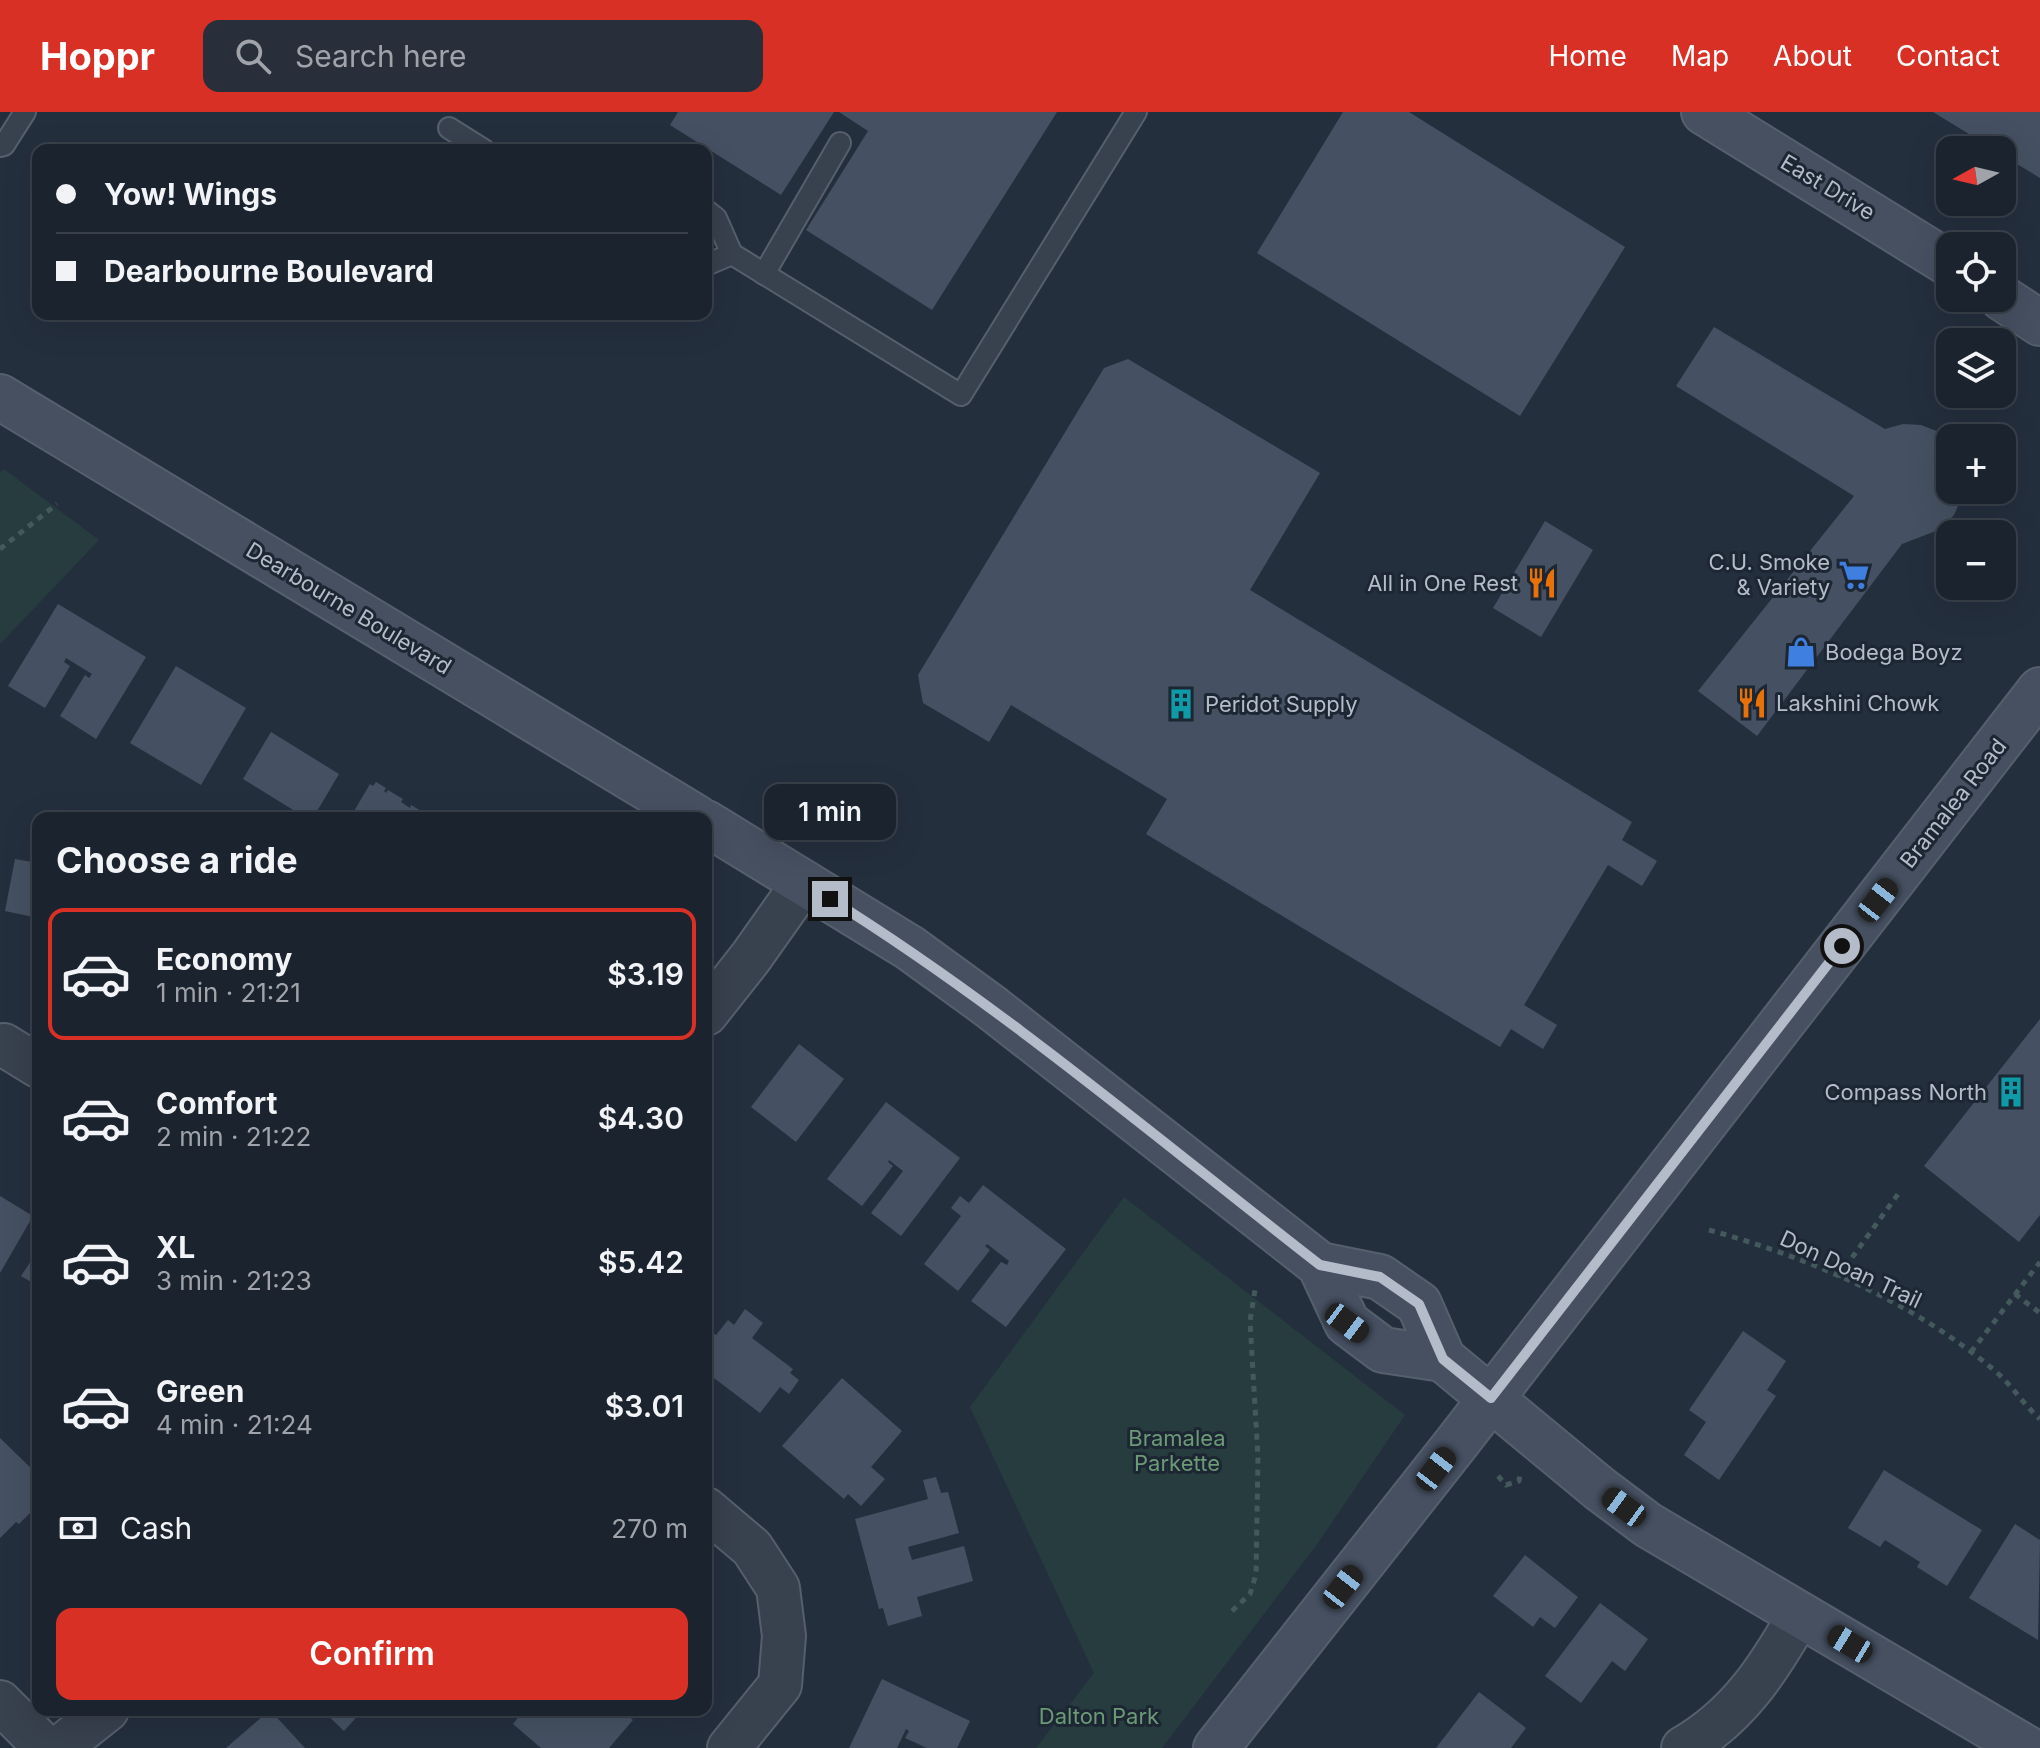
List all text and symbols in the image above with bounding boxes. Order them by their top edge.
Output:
search box [203,20,763,92]
text: Hoppr [40,33,155,79]
icon: search [231,34,275,78]
text: Search here [295,38,467,74]
text: Home [1548,39,1627,73]
text: Map [1671,39,1729,73]
text: About [1773,39,1852,73]
text: Contact [1896,39,2000,73]
north arrow [1936,136,2016,216]
map controls [1936,136,2016,600]
street label: East Drive [1776,149,1880,225]
text: Yow! Wings [104,176,277,212]
button: locate [1936,232,2016,312]
text: Dearbourne Boulevard [104,253,434,289]
button: layers [1936,328,2016,408]
button: + [1936,424,2016,504]
button: − [1936,520,2016,600]
street label: Dearbourne Boulevard [242,536,456,680]
place label: C.U. Smoke & Variety [1708,549,1830,600]
supermarket icon: C.U. Smoke & Variety [1837,558,1871,592]
restaurant icon: All in One Rest [1525,566,1559,600]
place label: All in One Rest [1367,570,1518,596]
shop icon: Bodega Boyz [1784,635,1818,669]
place label: Bodega Boyz [1825,639,1963,665]
restaurant icon: Lakshini Chowk [1735,686,1769,720]
building icon: Peridot Supply [1164,687,1198,721]
place label: Lakshini Chowk [1776,690,1939,716]
place label: Peridot Supply [1205,691,1358,717]
street label: Bramalea Road [1895,733,2011,873]
callout: 1 min [764,783,896,839]
text: 1 min [798,796,862,827]
text: Choose a ride [56,838,298,882]
car [1854,874,1902,926]
route end [812,881,848,917]
route start [1824,928,1860,964]
icon: car [60,938,132,1010]
text: Economy [156,941,292,977]
text: $3.19 [607,956,684,992]
text: 1 min · 21:21 [156,977,301,1008]
building icon: Compass North [1994,1075,2028,1109]
place label: Compass North [1824,1079,1987,1105]
icon: car [60,1082,132,1154]
text: Comfort [156,1085,277,1121]
text: $4.30 [598,1100,684,1136]
text: 2 min · 21:22 [156,1121,311,1152]
street label: Don Doan Trail [1776,1225,1926,1313]
icon: car [60,1226,132,1298]
text: XL [156,1229,195,1265]
text: $5.42 [598,1244,684,1280]
text: 3 min · 21:23 [156,1265,312,1296]
car [1321,1299,1373,1347]
icon: car [60,1370,132,1442]
text: Green [156,1373,244,1409]
text: $3.01 [605,1388,684,1424]
text: 4 min · 21:24 [156,1409,313,1440]
park label: Bramalea Parkette [1128,1425,1226,1476]
car [1412,1443,1460,1495]
car [1598,1483,1650,1531]
icon: cash [56,1506,100,1550]
text: Cash [120,1510,192,1546]
text: 270 m [611,1513,688,1544]
car [1319,1561,1367,1613]
button: Confirm [56,1608,688,1700]
car [1823,1621,1877,1667]
park label: Dalton Park [1039,1703,1159,1729]

